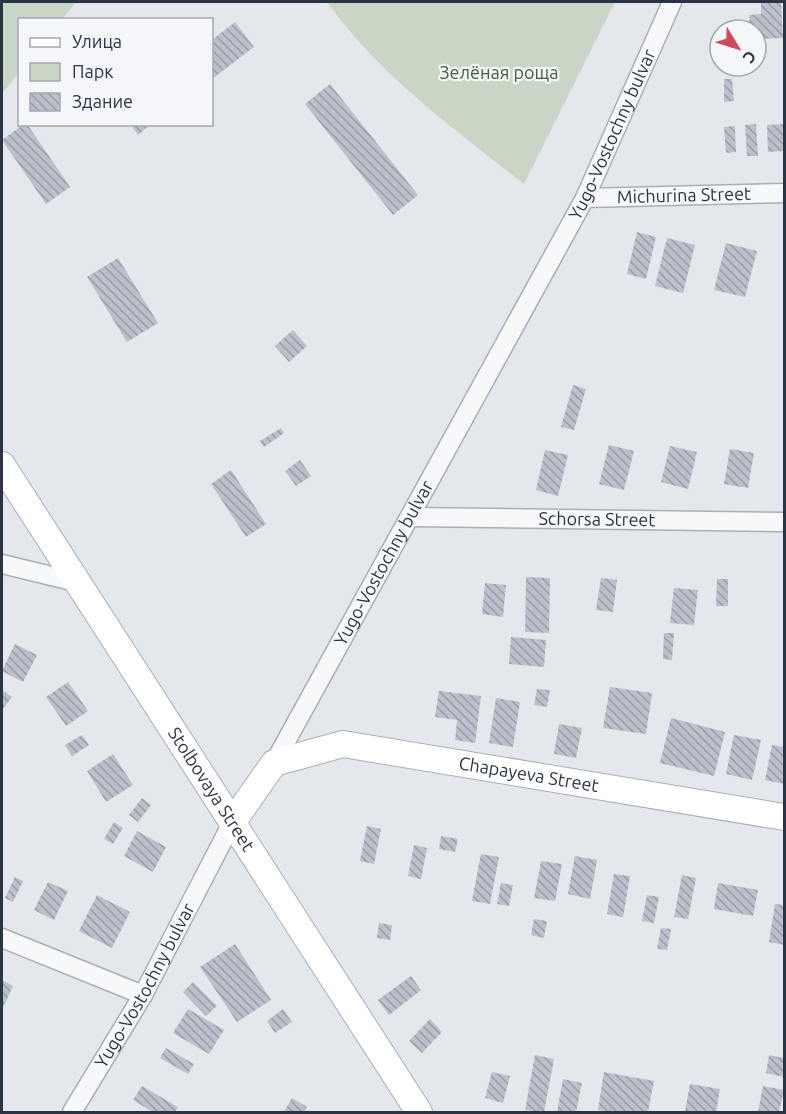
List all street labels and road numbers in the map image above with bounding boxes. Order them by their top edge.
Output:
street label: Yugo-Vostochny bulvar [564,46,659,223]
street label: Michurina Street [617,183,751,206]
street label: Yugo-Vostochny bulvar [330,477,437,649]
street label: Schorsa Street [538,508,656,529]
street label: Stolbovaya Street [165,723,259,854]
street label: Chapayeva Street [457,752,600,795]
street label: Yugo-Vostochny bulvar [90,899,198,1071]

